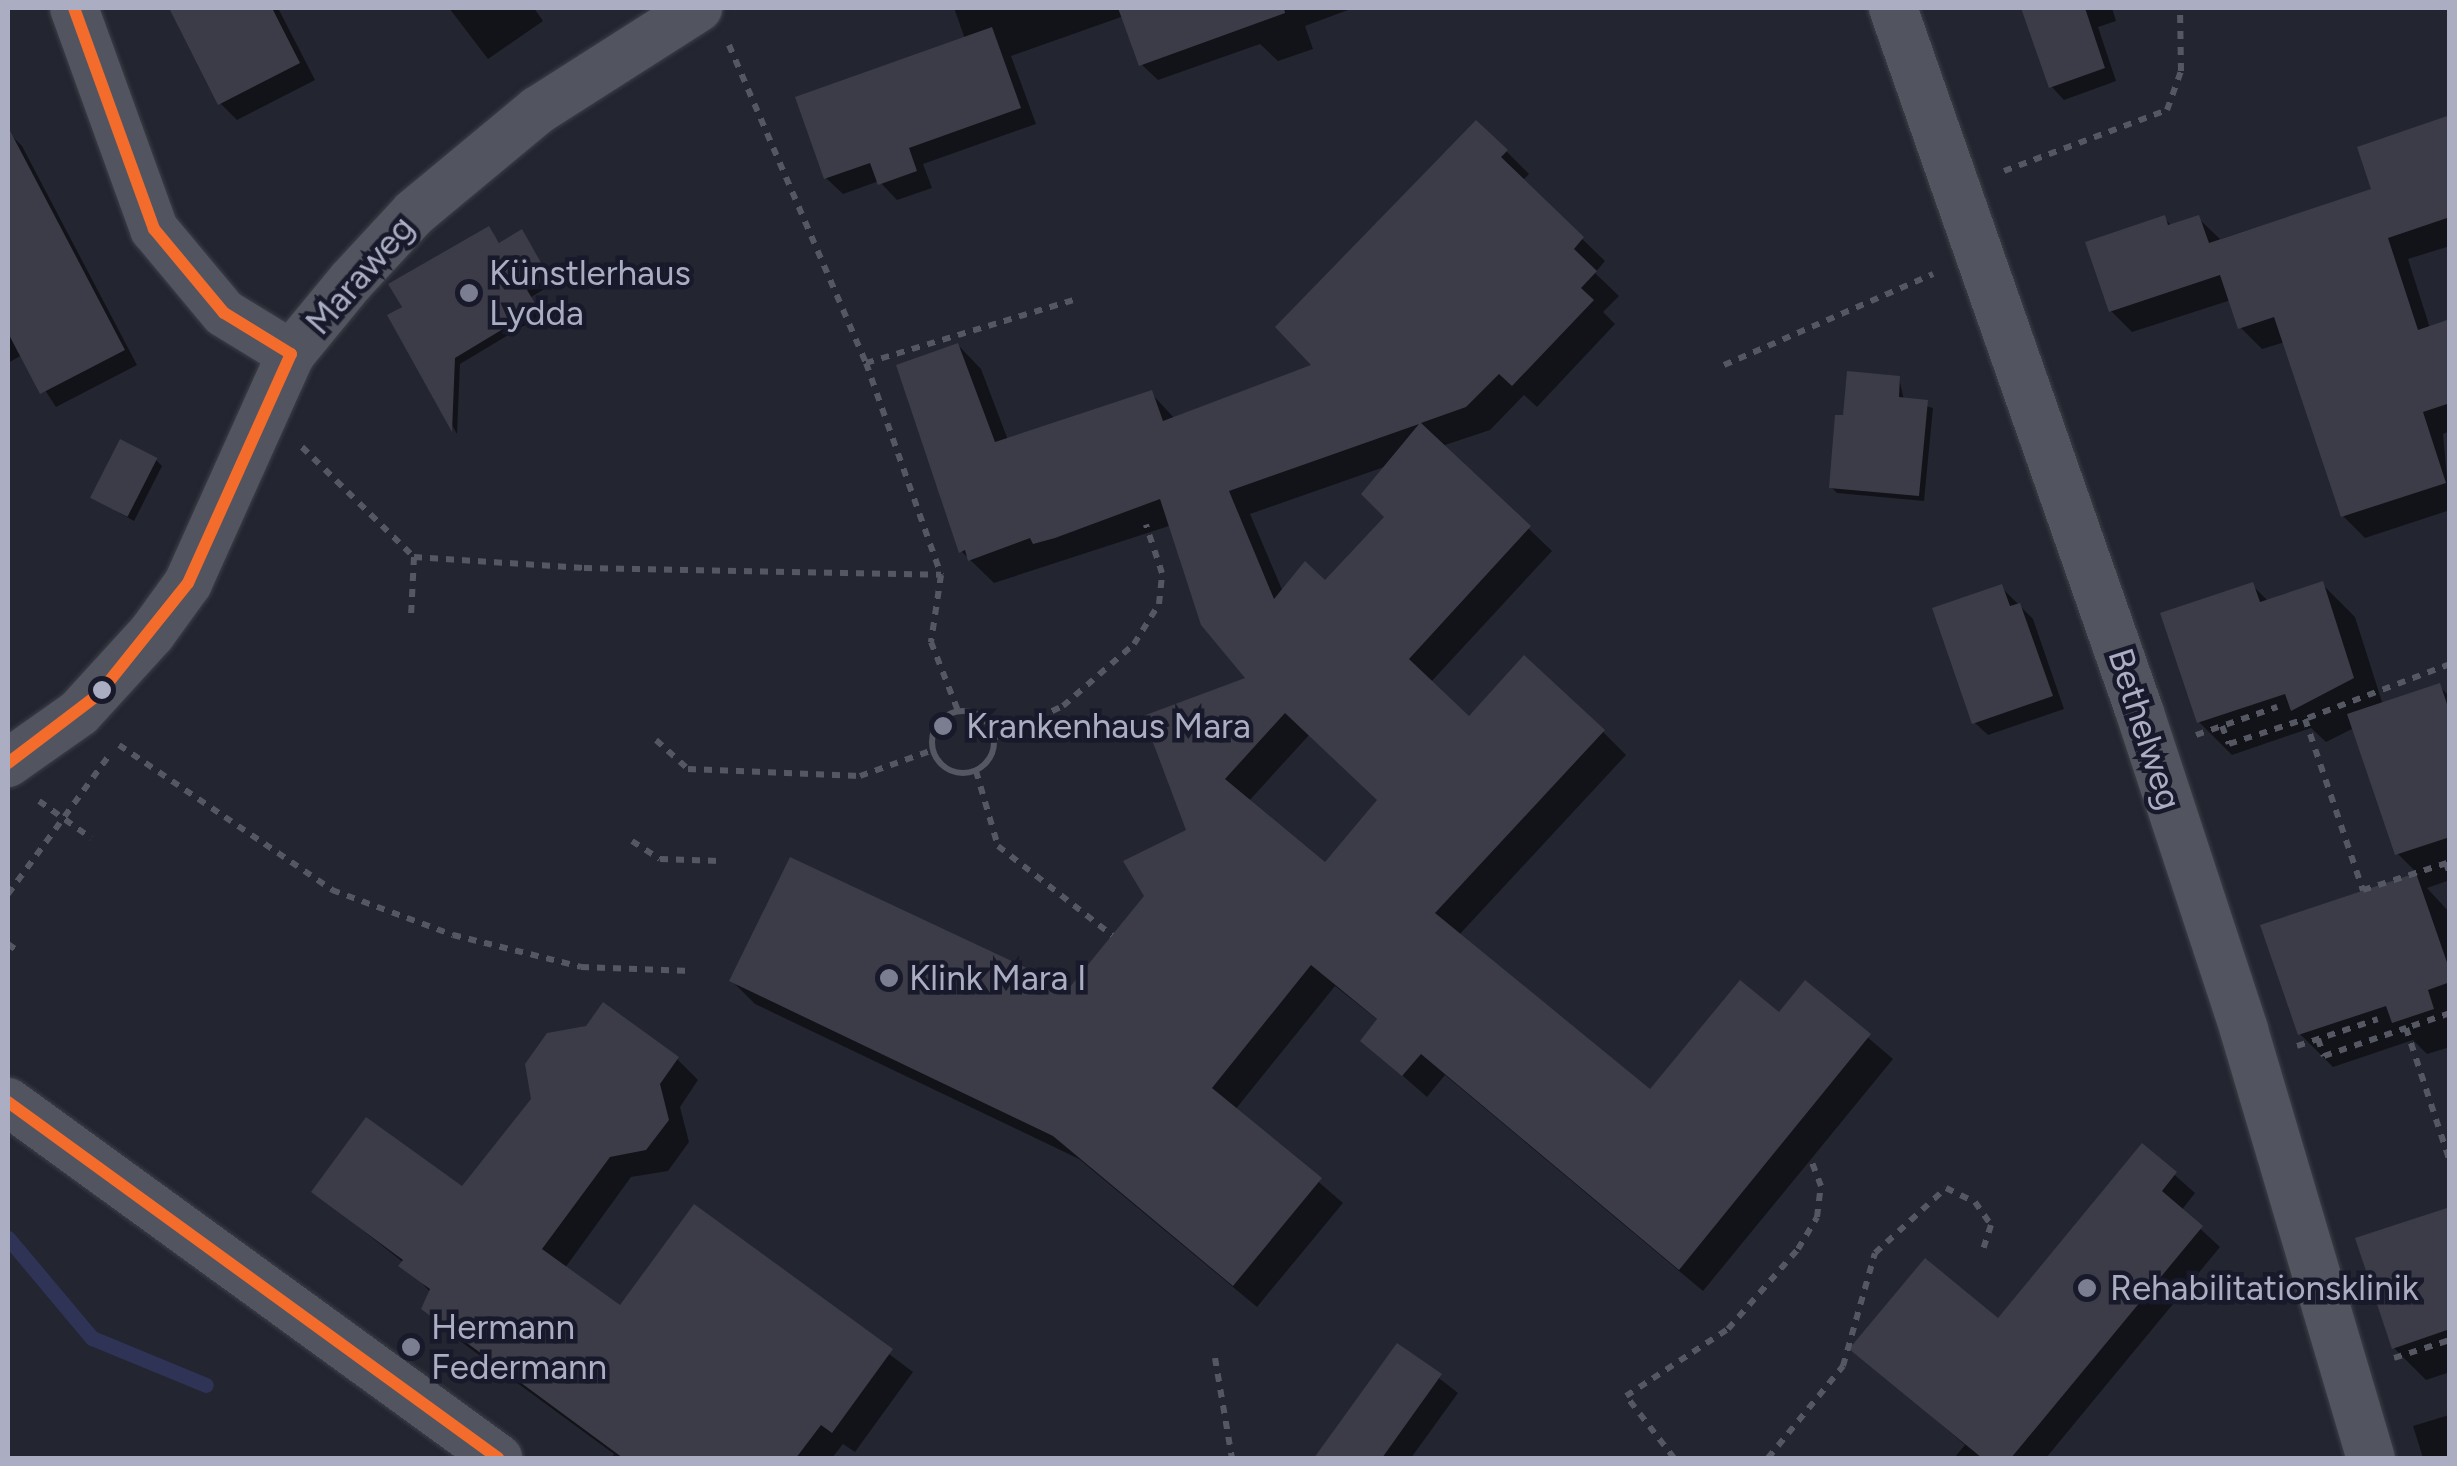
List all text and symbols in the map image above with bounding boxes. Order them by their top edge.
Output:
street label: Maraweg [297,207,423,343]
place label: Künstlerhaus Lydda [489,252,691,334]
marker: Künstlerhaus Lydda [458,282,480,304]
street label: Bethelweg [2099,643,2191,815]
unlabelled marker [92,680,112,700]
place label: Krankenhaus Mara [966,705,1251,747]
marker: Krankenhaus Mara [930,713,956,739]
place label: Klink Mara I [909,957,1087,999]
marker: Klink Mara I [878,967,900,989]
place label: Rehabilitationsklinik [2110,1267,2419,1309]
marker: Rehabilitationsklinik [2074,1275,2100,1301]
place label: Hermann Federmann [431,1306,607,1388]
marker: Hermann Federmann [400,1336,422,1358]

